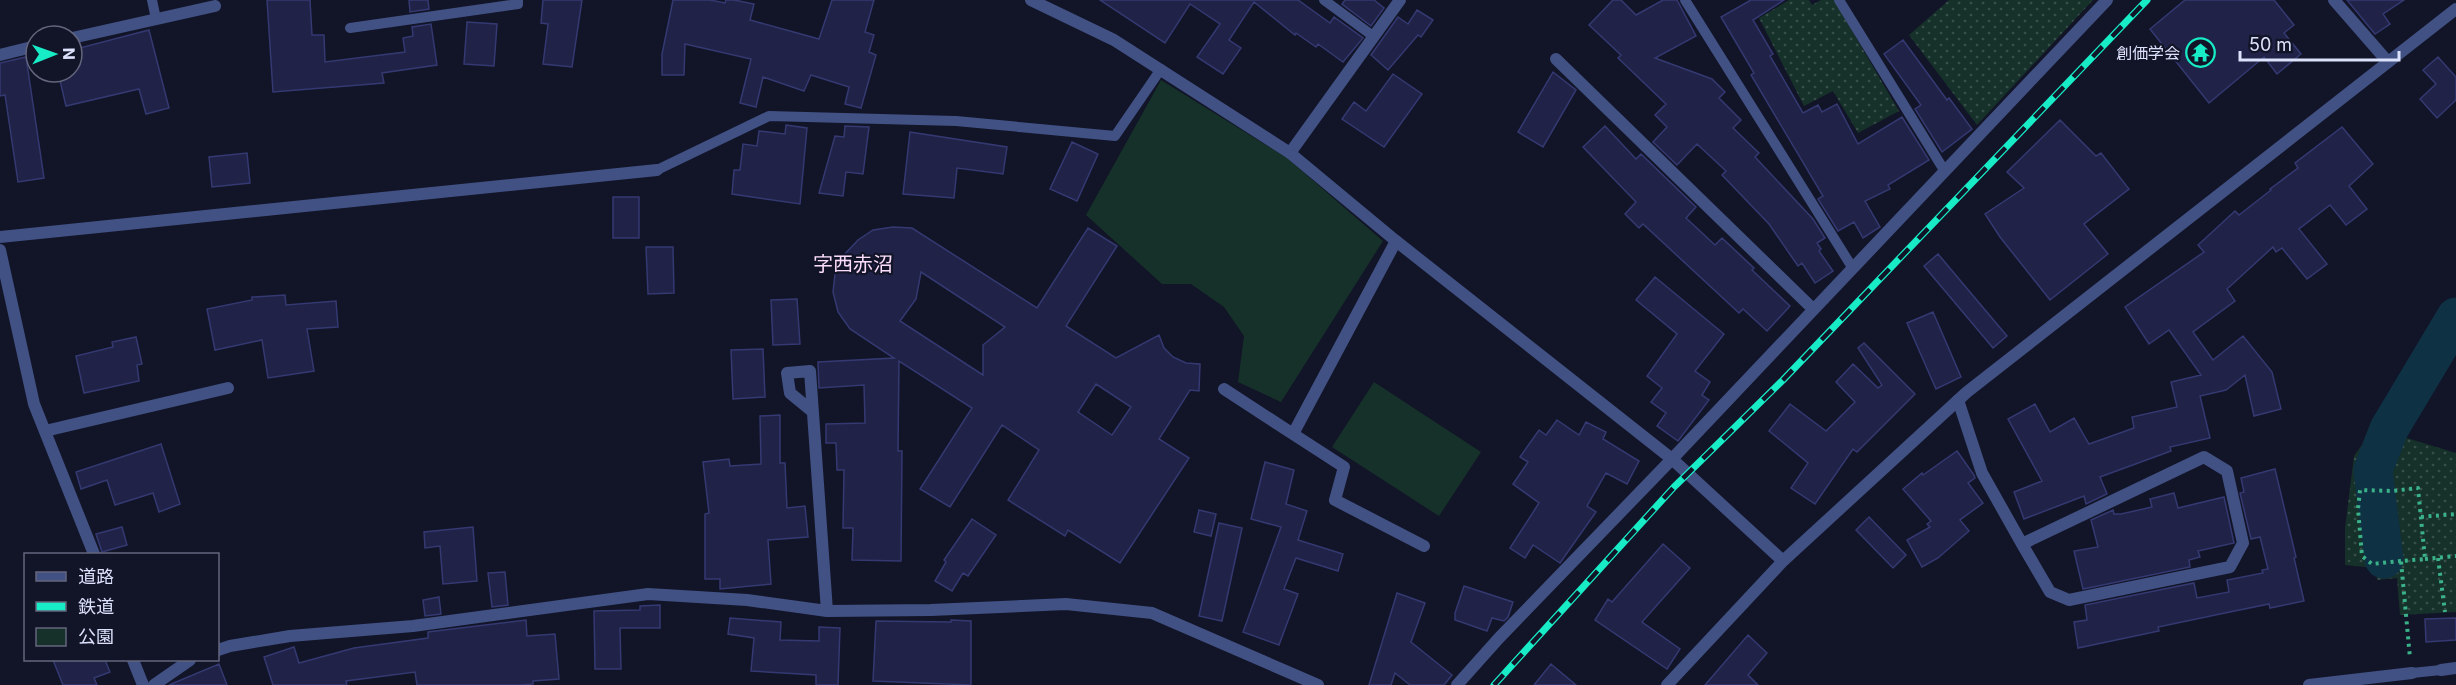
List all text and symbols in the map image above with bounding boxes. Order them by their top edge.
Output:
north arrow [24,24,84,84]
scale bar [2240,24,2399,62]
text: 50 m [2249,34,2292,55]
temple icon: 創価学会 [2185,37,2217,69]
place label: 創価学会 [2116,43,2180,63]
text: N [59,47,79,60]
district label: 字西赤沼 [813,252,893,276]
legend [24,553,219,661]
text: 道路 [78,566,114,587]
text: 鉄道 [78,596,114,617]
text: 公園 [78,626,114,647]

